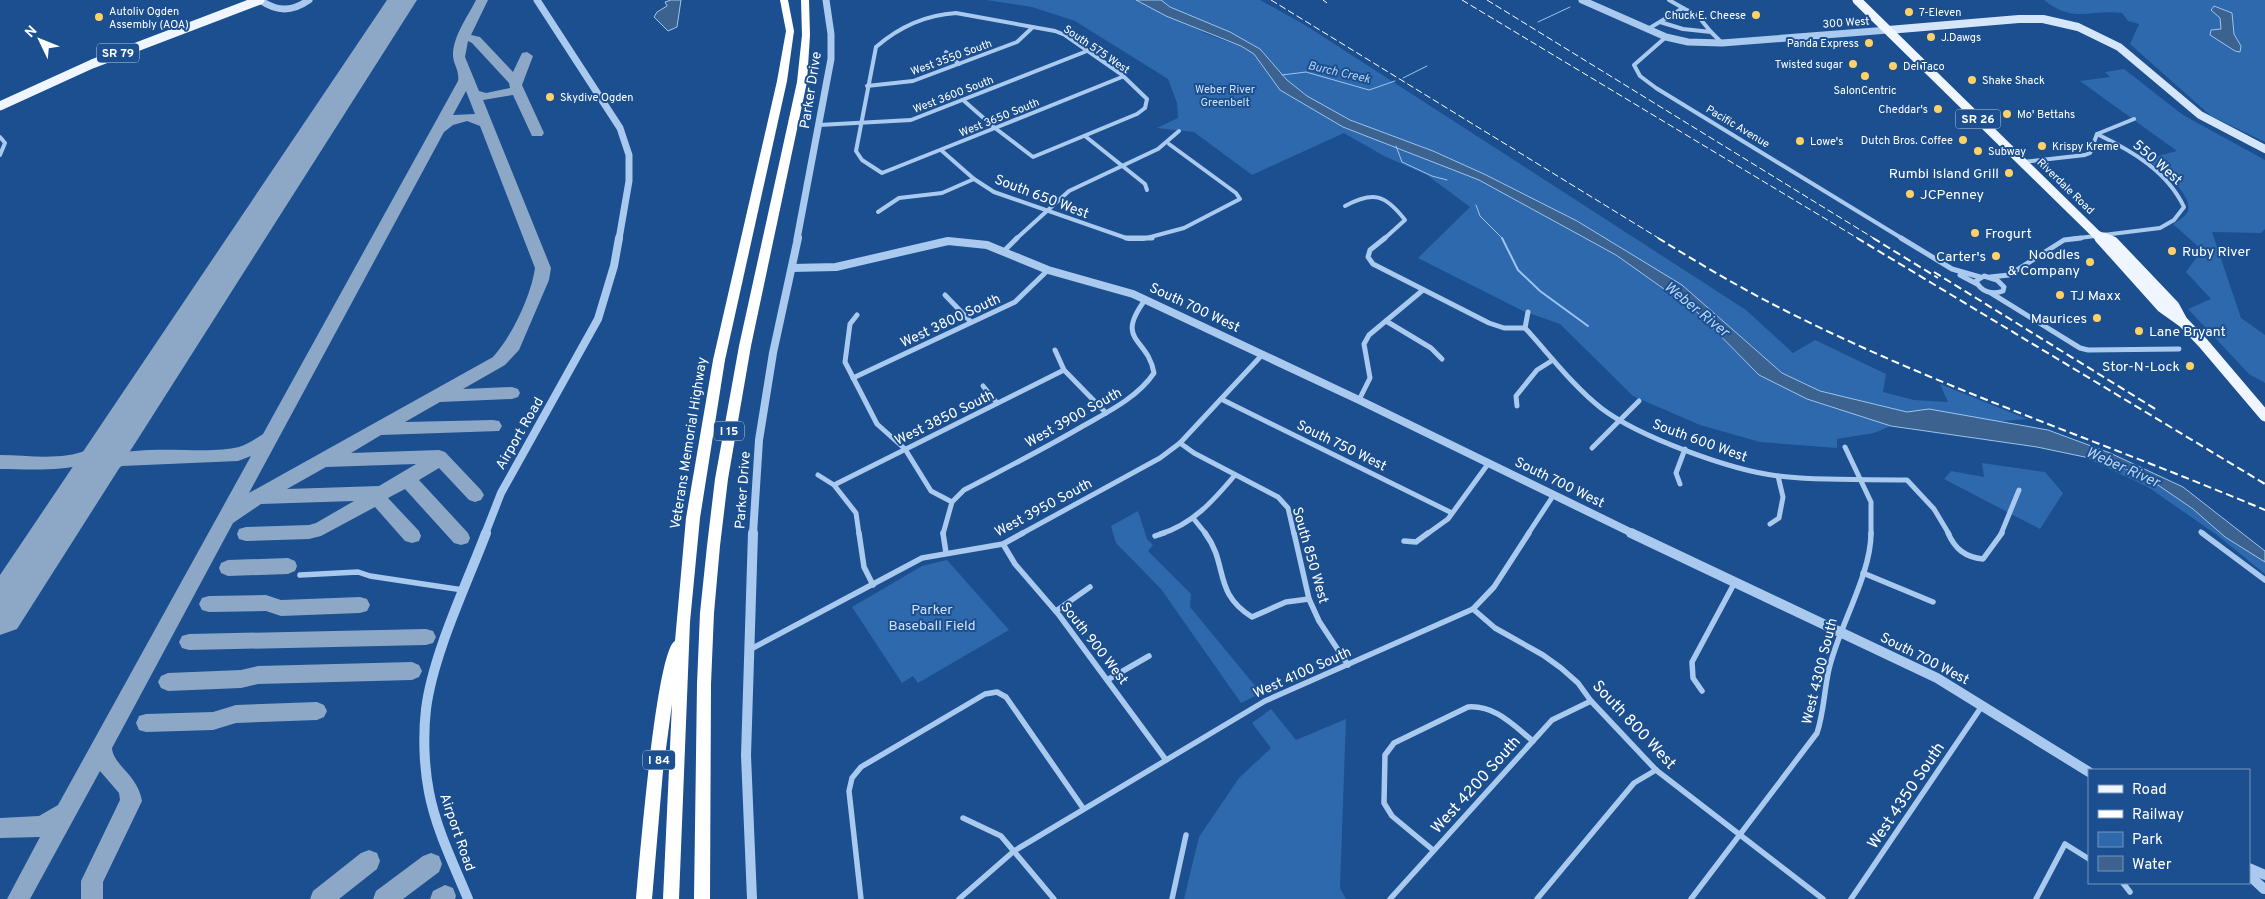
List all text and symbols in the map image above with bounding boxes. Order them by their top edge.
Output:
place label: Autoliv Ogden Assembly (AOA) [109,5,189,32]
marker: 7-Eleven [1903,6,1915,18]
place label: 7-Eleven [1919,6,1961,20]
place label: Chuck E. Cheese [1665,9,1746,23]
marker: Chuck E. Cheese [1750,9,1762,21]
marker: Autoliv Ogden Assembly (AOA) [93,11,105,23]
street label: 300 West [1822,14,1870,32]
north arrow [15,15,65,65]
street label: South 575 West [1061,22,1132,77]
text: N [22,23,41,42]
marker: J.Dawgs [1925,31,1937,43]
place label: J.Dawgs [1941,31,1981,45]
street label: West 3550 South [909,37,994,79]
place label: Panda Express [1787,37,1859,51]
marker: Panda Express [1863,37,1875,49]
road number: SR 79 [97,44,139,62]
street label: Parker Drive [797,50,826,130]
water label: Burch Creek [1306,58,1372,88]
place label: Twisted sugar [1775,58,1844,72]
marker: Twisted sugar [1847,58,1859,70]
marker: Del Taco [1887,60,1899,72]
place label: Del Taco [1903,60,1945,74]
marker: SalonCentric [1859,70,1871,82]
street label: West 3600 South [911,73,996,117]
marker: Shake Shack [1966,74,1978,86]
place label: Shake Shack [1982,74,2045,88]
park label: Weber River Greenbelt [1195,83,1256,110]
place label: SalonCentric [1834,84,1897,98]
marker: Skydive Ogden [544,91,556,103]
place label: Skydive Ogden [560,91,634,105]
street label: West 3650 South [957,95,1041,140]
street label: Pacific Avenue [1703,102,1772,151]
place label: Cheddar's [1878,103,1928,117]
marker: Cheddar's [1932,103,1944,115]
marker: Mo' Bettahs [2001,108,2013,120]
place label: Mo' Bettahs [2017,108,2075,122]
road number: SR 26 [1956,110,2000,128]
place label: Dutch Bros. Coffee [1861,134,1953,148]
marker: Dutch Bros. Coffee [1957,134,1969,146]
marker: Lowe's [1794,135,1806,147]
place label: Lowe's [1810,135,1843,149]
street label: 550 West [2129,137,2185,189]
marker: Krispy Kreme [2036,140,2048,152]
place label: Krispy Kreme [2052,140,2119,154]
marker: Subway [1972,145,1984,157]
place label: Subway [1988,145,2026,159]
street label: Riverdale Road [2034,156,2097,218]
place label: Rumbi Island Grill [1889,166,1999,183]
marker: Rumbi Island Grill [2003,167,2015,179]
street label: South 650 West [992,172,1091,223]
place label: JCPenney [1920,187,1984,204]
marker: JCPenney [1904,188,1916,200]
place label: Frogurt [1985,226,2032,243]
marker: Frogurt [1969,227,1981,239]
place label: Ruby River [2182,244,2251,261]
marker: Ruby River [2166,245,2178,257]
place label: Noodles & Company [2007,247,2080,280]
place label: Carter's [1936,249,1986,266]
marker: Carter's [1990,250,2002,262]
marker: Noodles & Company [2084,256,2096,268]
water label: Weber River [1660,278,1734,343]
street label: South 700 West [1146,280,1242,337]
place label: TJ Maxx [2070,288,2121,305]
marker: TJ Maxx [2054,289,2066,301]
street label: West 3800 South [898,291,1003,352]
place label: Maurices [2031,311,2087,328]
marker: Maurices [2091,312,2103,324]
place label: Lane Bryant [2149,324,2226,341]
marker: Lane Bryant [2133,325,2145,337]
street label: Veterans Memorial Highway [667,356,711,531]
place label: Stor-N-Lock [2102,359,2180,376]
marker: Stor-N-Lock [2184,360,2196,372]
street label: West 3900 South [1022,385,1125,452]
street label: West 3850 South [892,387,997,450]
street label: Airport Road [493,394,548,473]
street label: South 600 West [1650,416,1749,466]
street label: South 750 West [1294,417,1389,475]
road number: I 15 [714,422,744,441]
water label: Weber River [2083,444,2163,494]
street label: Parker Drive [732,451,755,530]
street label: South 700 West [1512,454,1607,512]
street label: West 3950 South [992,475,1095,541]
street label: South 850 West [1288,505,1331,606]
street label: South 900 West [1056,599,1131,688]
park label: Parker Baseball Field [888,602,976,635]
street label: West 4300 South [1799,617,1842,726]
street label: South 700 West [1877,630,1972,689]
street label: West 4100 South [1251,644,1354,703]
street label: South 800 West [1587,677,1680,774]
street label: West 4200 South [1427,732,1526,838]
street label: West 4350 South [1864,739,1950,853]
road number: I 84 [643,750,675,770]
legend [2088,769,2250,884]
text: Road [2132,781,2167,800]
street label: Airport Road [435,791,478,874]
text: Railway [2132,806,2184,825]
text: Park [2132,831,2163,850]
text: Water [2132,856,2172,875]

